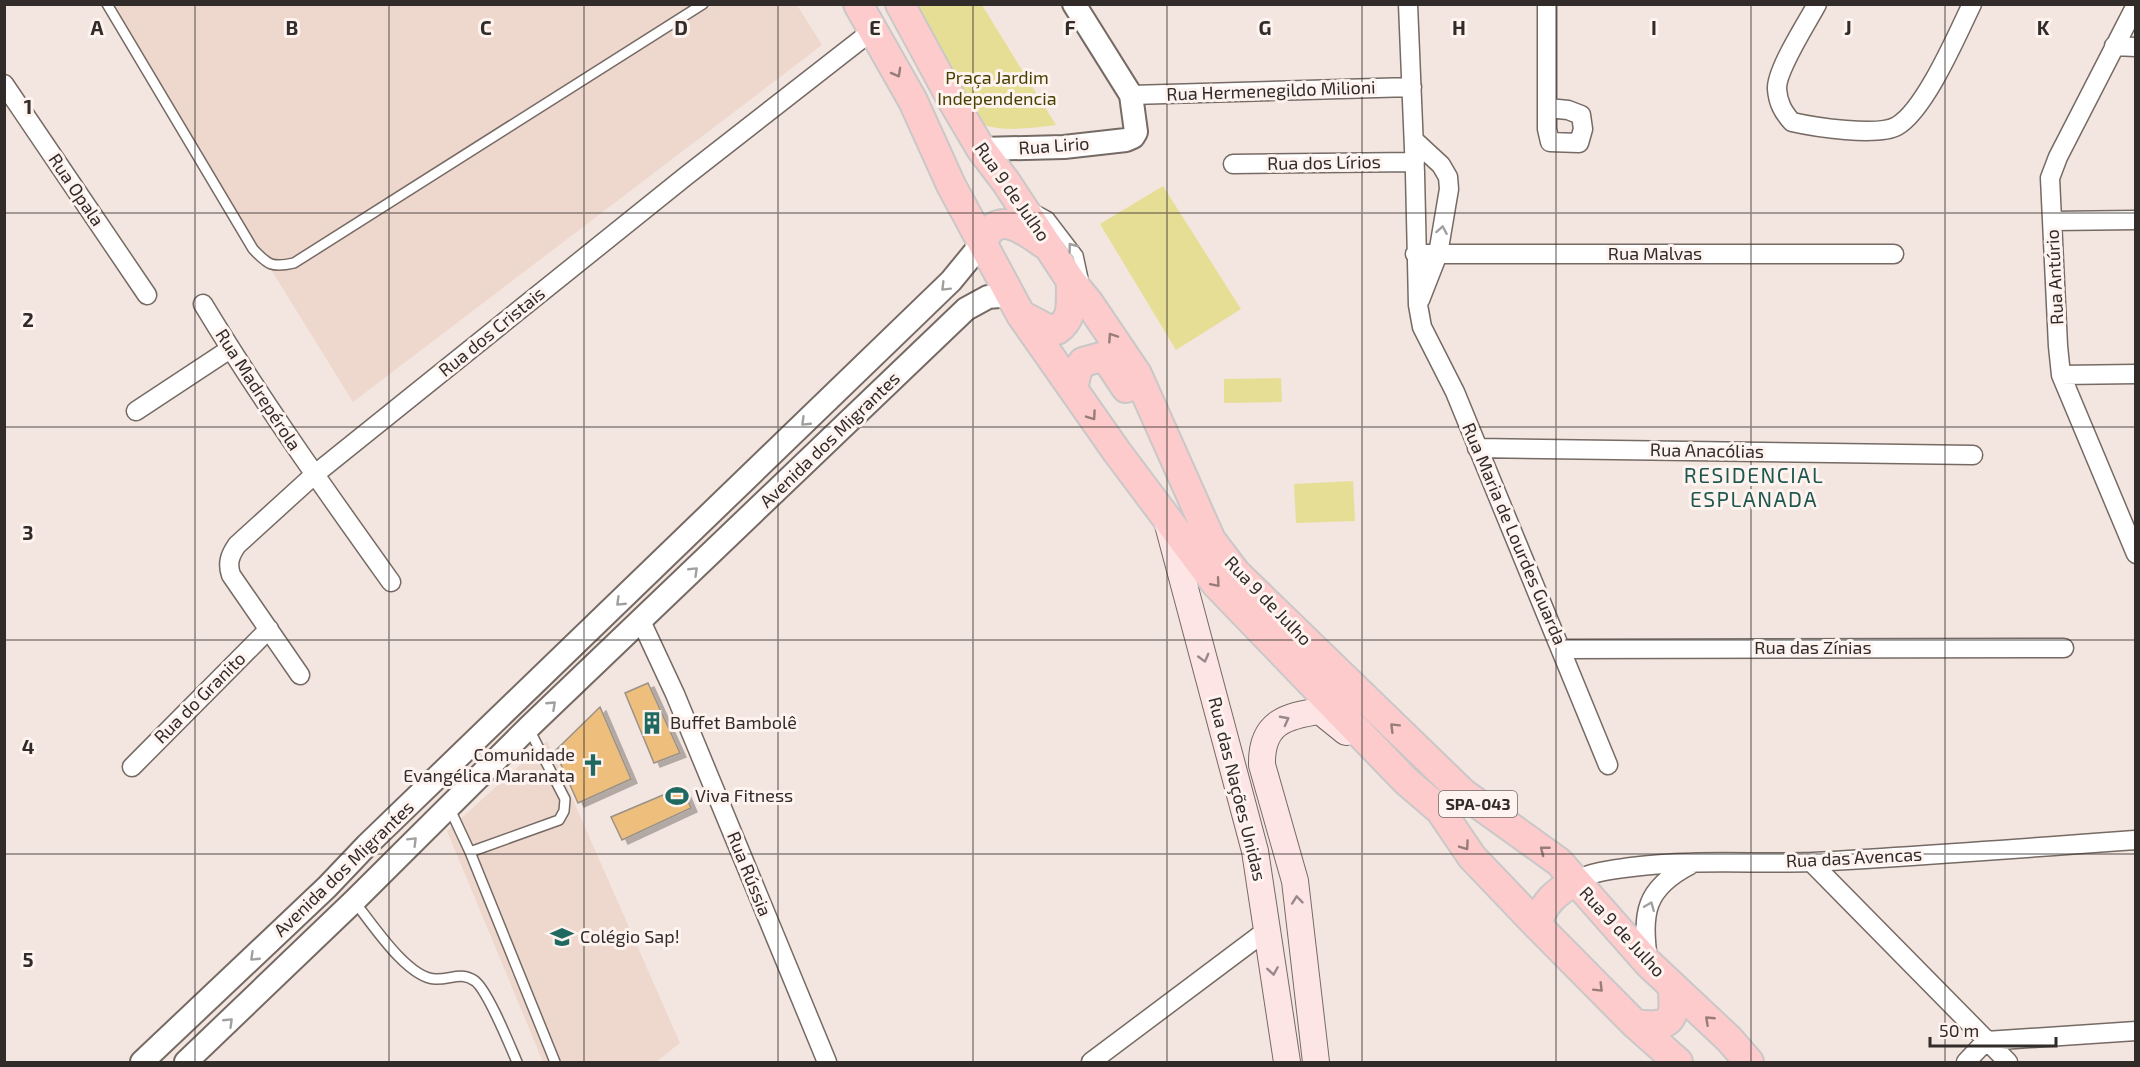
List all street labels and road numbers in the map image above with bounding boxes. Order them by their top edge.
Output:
street label: Rua Hermenegildo Milioni [1166,75,1376,105]
street label: Rua Lirio [1018,132,1090,158]
street label: Rua 9 de Julho [971,138,1055,245]
street label: Rua Opala [45,149,109,230]
street label: Rua dos Lírios [1267,150,1381,174]
street label: Rua Antúrio [2041,229,2067,325]
street label: Rua Malvas [1608,242,1702,264]
street label: Rua dos Cristais [434,282,549,381]
street label: Rua Madrepérola [211,325,306,454]
street label: Avenida dos Migrantes [755,367,904,512]
street label: Rua Maria de Lourdes Guarda [1458,419,1572,648]
street label: Rua Anacólias [1650,438,1764,462]
street label: Rua 9 de Julho [1221,551,1317,650]
street label: Rua das Zínias [1754,636,1872,658]
street label: Rua do Granito [149,647,250,748]
street label: Rua das Nações Unidas [1203,694,1272,883]
road number: SPA-043 [1439,791,1517,817]
street label: Avenida dos Migrantes [269,796,418,941]
street label: Rua Rússia [723,828,777,919]
street label: Rua das Avencas [1785,842,1923,872]
street label: Rua 9 de Julho [1575,882,1670,981]

